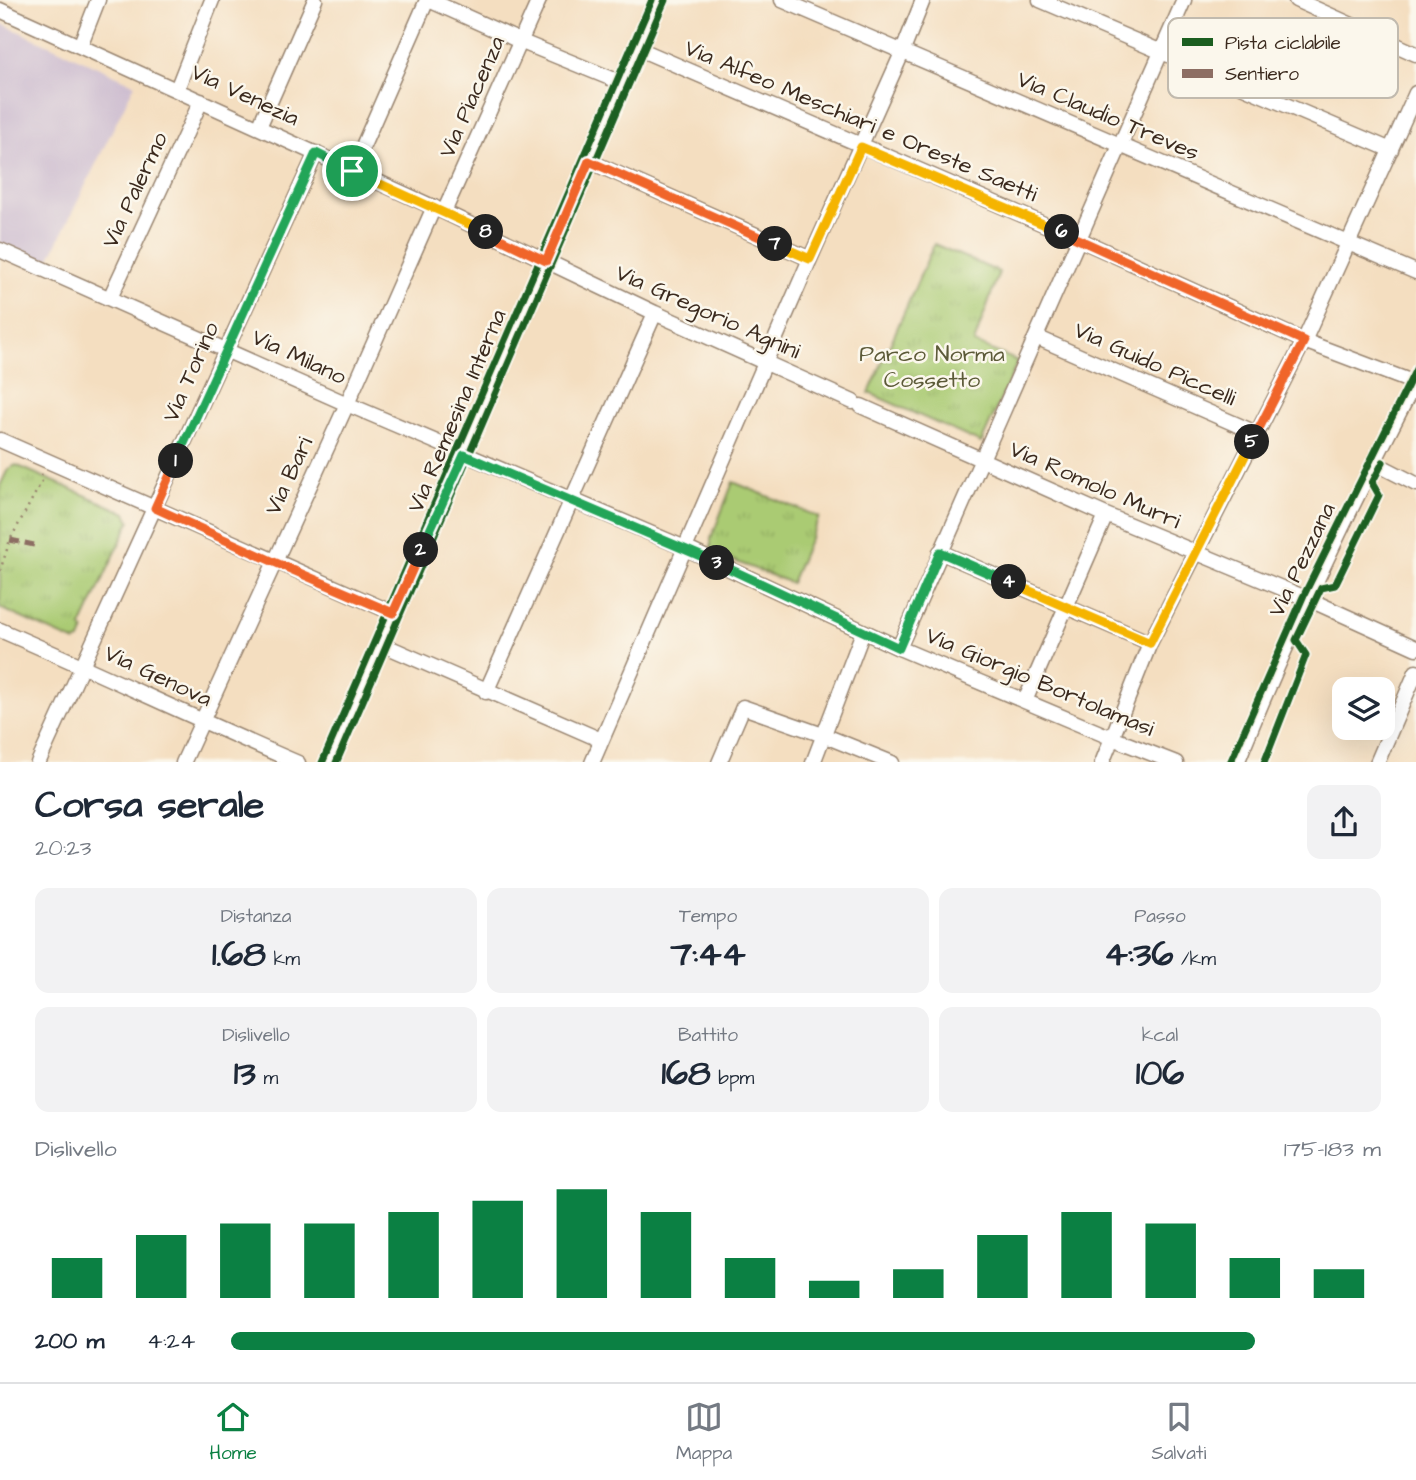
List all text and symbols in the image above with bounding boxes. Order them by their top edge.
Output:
legend [1168,18,1398,98]
text: Pista ciclabile [1225,30,1341,57]
street label: Via Piacenza [431,31,513,163]
street label: Via Alfeo Meschiari e Oreste Saetti [680,32,1043,210]
street label: Via Venezia [186,56,305,134]
text: Sentiero [1225,61,1299,88]
street label: Via Claudio Treves [1012,63,1204,169]
street label: Via Palermo [94,127,176,253]
pin [322,141,382,201]
icon: arrive [333,152,371,190]
pin: 8 [468,215,504,250]
pin: 6 [1044,215,1080,250]
text: 8 [479,218,492,245]
text: 6 [1056,218,1067,245]
pin: 7 [758,226,792,262]
text: 7 [769,230,780,257]
street label: Via Gregorio Agnini [610,257,806,368]
street label: Via Remesina Interna [400,304,514,518]
street label: Via Guido Piccelli [1069,314,1242,414]
street label: Via Torino [155,317,227,427]
street label: Via Milano [246,321,352,393]
park label: Parco Norma Cossetto [859,338,1005,396]
pin: 5 [1234,424,1270,460]
text: 5 [1245,428,1258,455]
street label: Via Bari [257,431,321,520]
street label: Via Romolo Murri [1004,433,1186,537]
pin: 1 [158,444,194,478]
text: 1 [174,447,177,474]
street label: Via Pezzana [1261,497,1344,623]
pin: 2 [404,532,438,568]
text: 2 [415,536,426,563]
pin: 3 [700,546,734,580]
text: 3 [712,549,721,576]
pin: 4 [992,564,1026,600]
text: 4 [1002,568,1015,595]
street label: Via Giorgio Bortolamasi [920,619,1160,746]
street label: Via Genova [99,637,217,715]
map controls [1332,677,1395,740]
button: layers [1332,677,1395,740]
text: Corsa serale [35,780,264,832]
button: share [1307,785,1381,859]
text: 20:23 [35,832,91,864]
text: Distanza [221,903,291,930]
text: Tempo [679,903,737,930]
text: Passo [1134,903,1186,930]
text: 1.68 [212,930,266,979]
text: 7:44 [670,930,746,979]
text: 4:36 [1104,930,1173,979]
text: km [266,946,300,973]
text: /km [1173,946,1216,973]
text: Dislivello [222,1022,290,1049]
text: Battito [678,1022,738,1049]
text: kcal [1142,1022,1178,1049]
text: 13 [234,1049,256,1098]
text: 168 [662,1049,711,1098]
text: 106 [1136,1049,1184,1098]
text: m [256,1065,278,1092]
text: bpm [711,1065,754,1092]
text: Dislivello [35,1133,117,1165]
text: 175–183 m [1284,1133,1381,1165]
text: 200 m [35,1325,104,1357]
text: 4:24 [147,1325,195,1357]
tab: Home [210,1398,257,1467]
tab: Mappa [676,1398,732,1467]
tab: Salvati [1151,1398,1206,1467]

